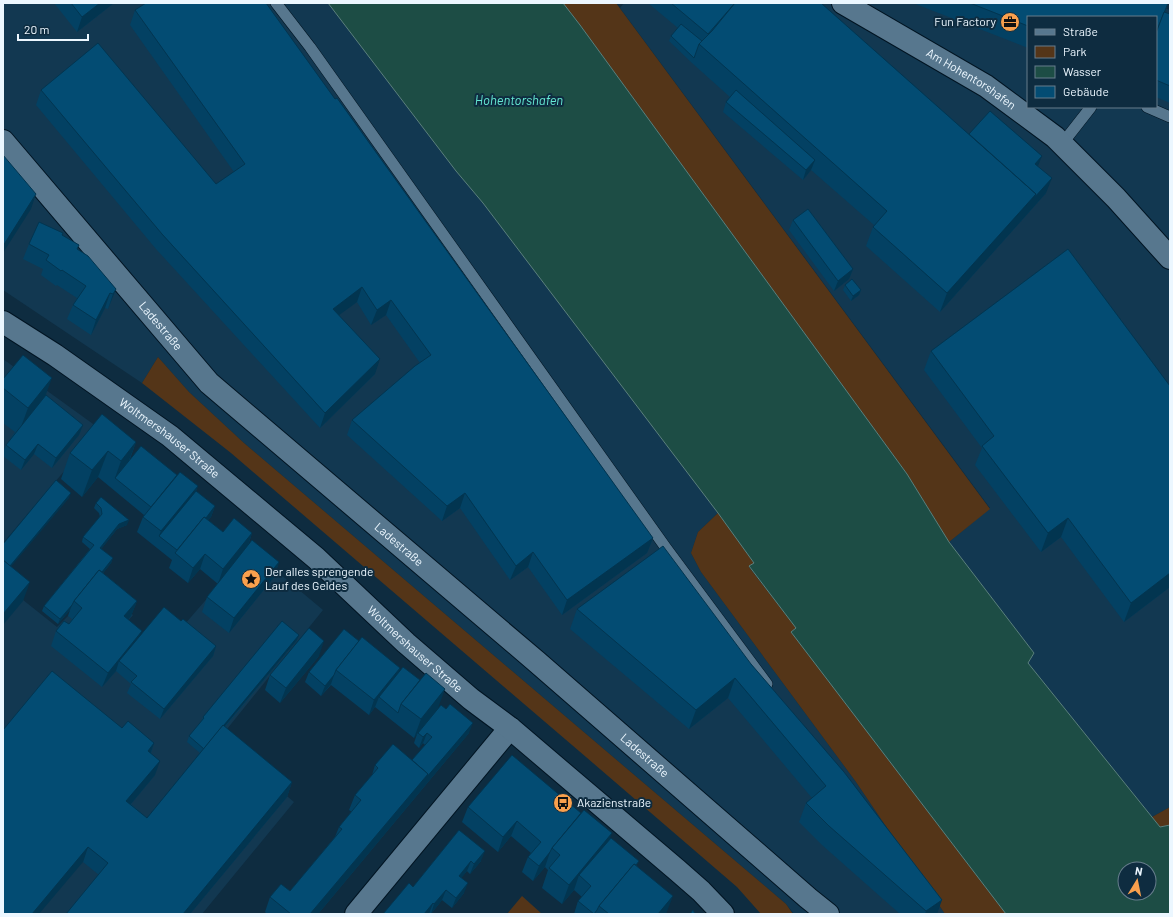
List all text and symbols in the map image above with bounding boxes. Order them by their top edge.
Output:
office icon: Fun Factory [999,11,1021,33]
place label: Fun Factory [934,14,996,28]
scale bar [18,16,88,42]
legend [1027,16,1157,108]
text: 20 m [24,22,50,36]
text: Straße [1063,24,1098,38]
text: Park [1063,44,1087,58]
street label: Am Hohentorshafen [924,45,1019,112]
text: Wasser [1063,64,1102,78]
text: Gebäude [1063,84,1109,98]
water label: Hohentorshafen [475,92,563,108]
street label: Ladestraße [137,298,186,353]
street label: Woltmershauser Straße [117,394,223,481]
street label: Ladestraße [372,519,427,568]
place label: Der alles sprengende Lauf des Geldes [265,564,373,592]
place icon: Der alles sprengende Lauf des Geldes [240,568,262,590]
street label: Woltmershauser Straße [365,602,466,695]
street label: Ladestraße [618,730,672,780]
bus stop icon: Akazienstraße [552,792,574,814]
place label: Akazienstraße [577,795,651,809]
north arrow [1117,861,1157,901]
text: N [1134,864,1144,878]

